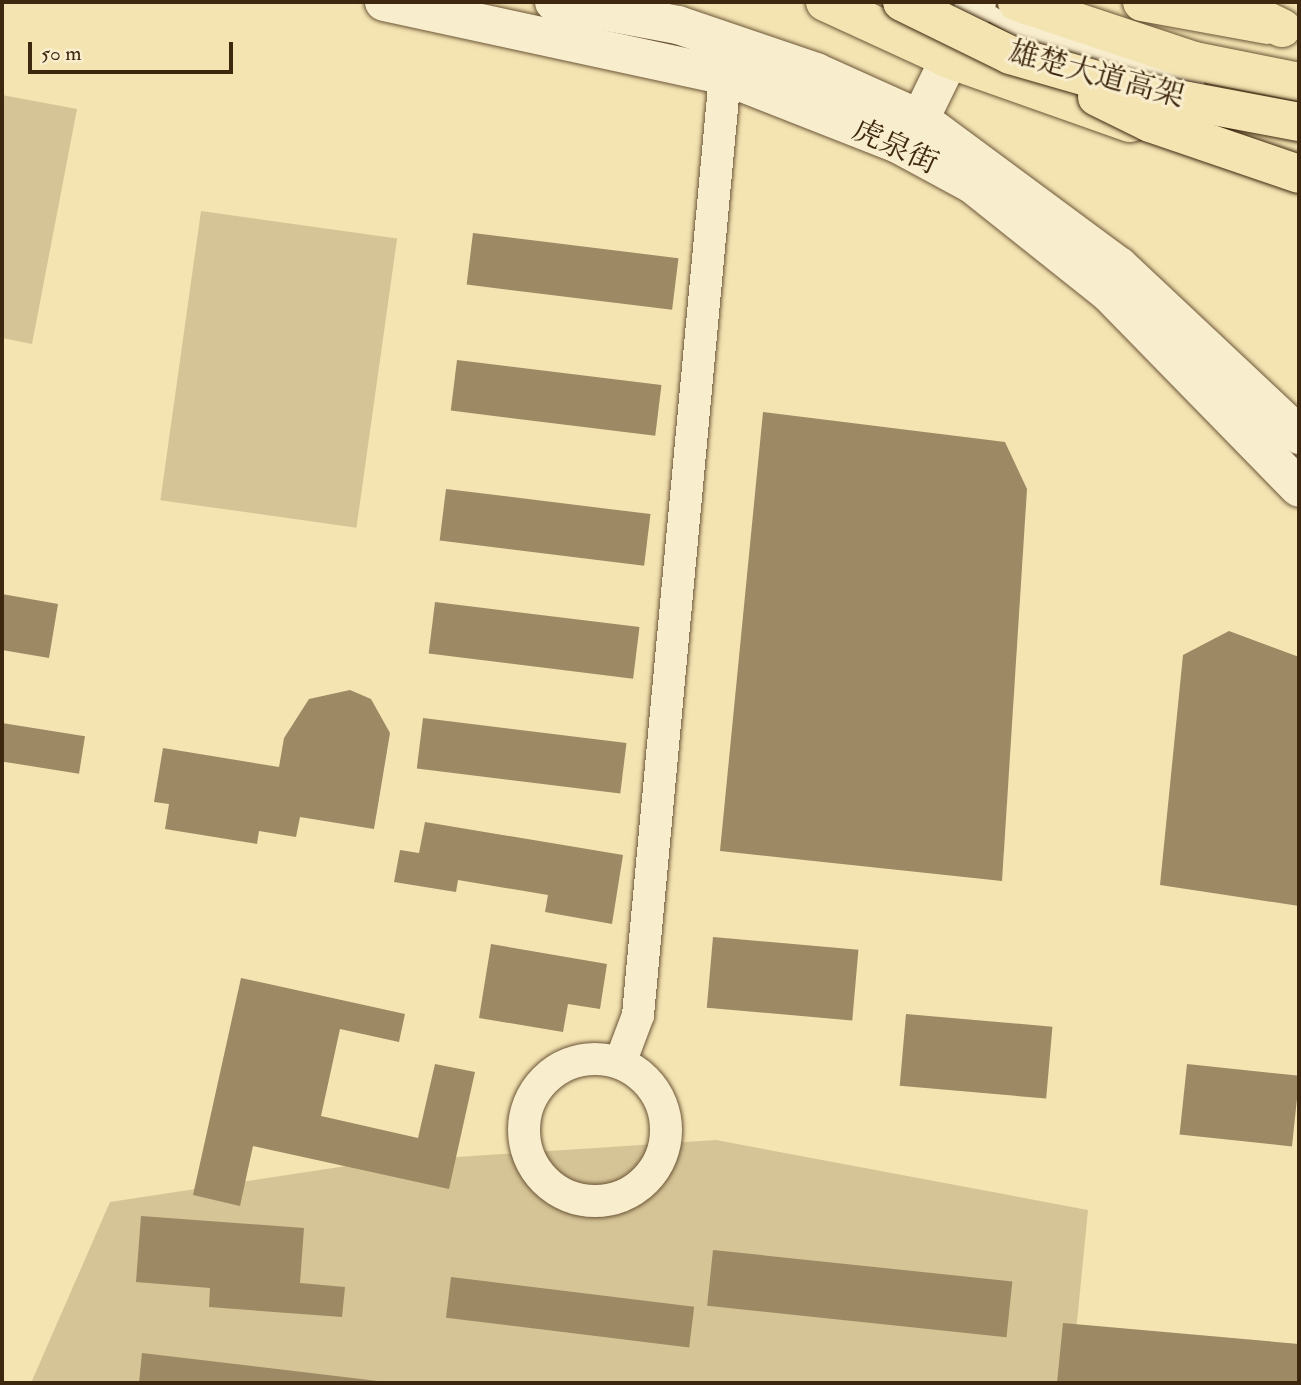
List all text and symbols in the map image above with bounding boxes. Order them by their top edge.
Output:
scale bar [32,28,236,72]
street label: 雄楚大道高架 [1004,34,1188,116]
text: 50 m [41,40,82,67]
street label: 虎泉街 [847,112,943,182]

